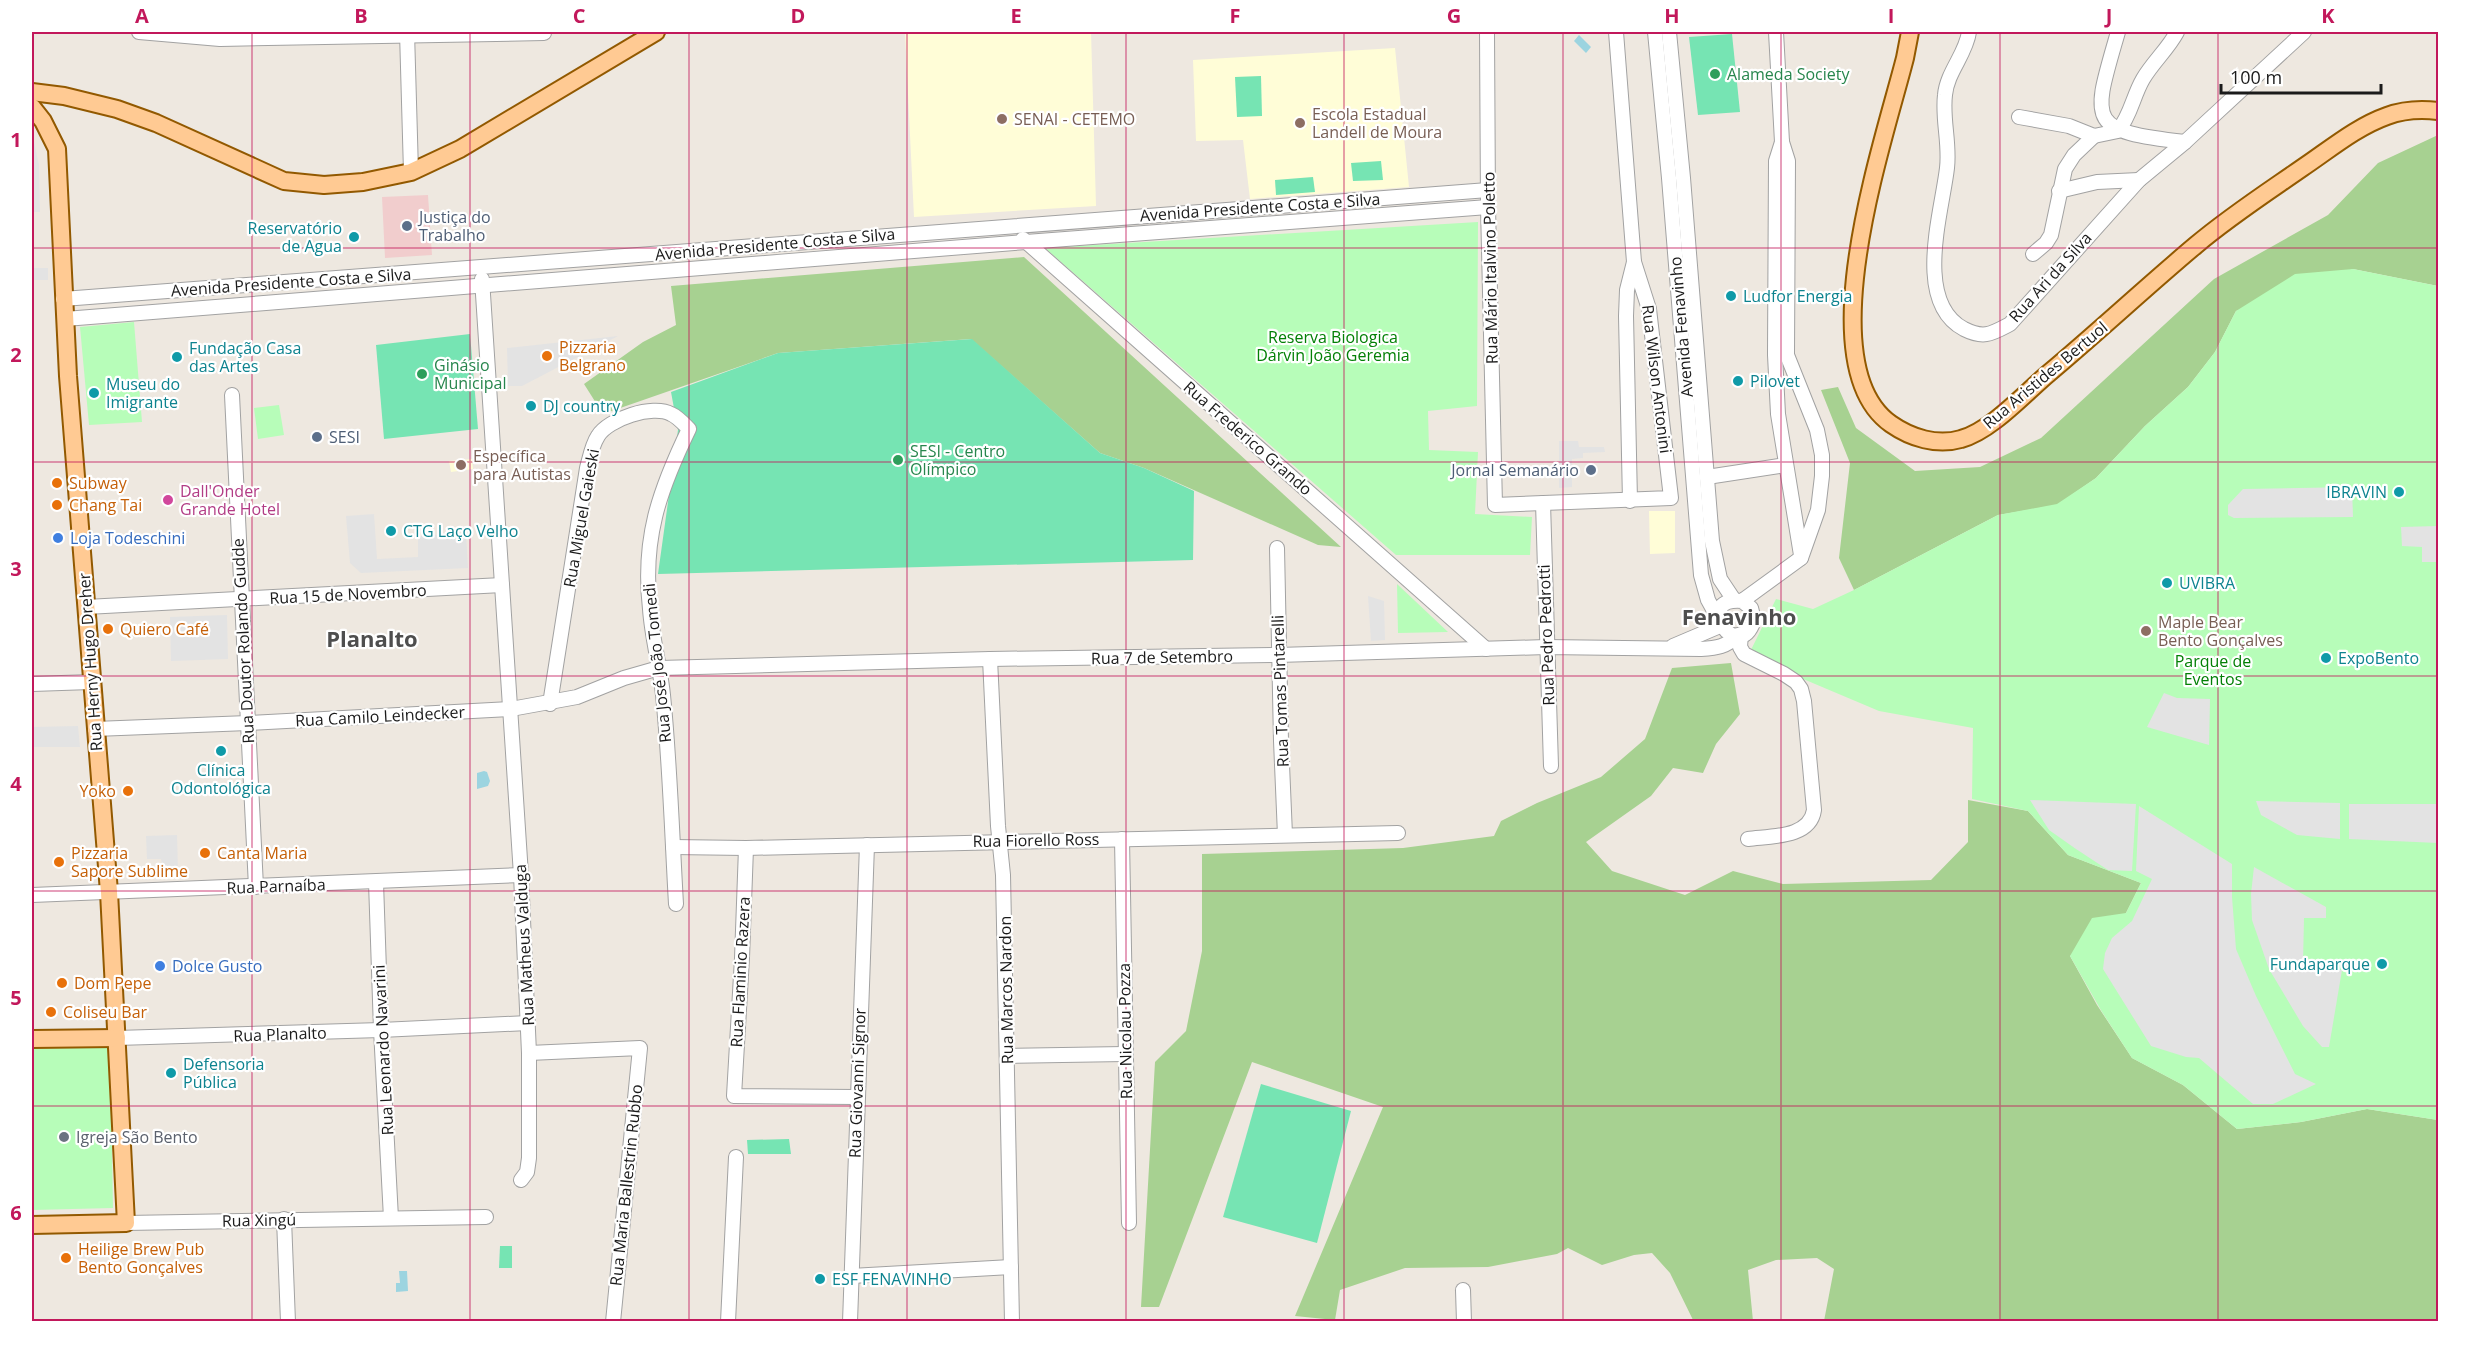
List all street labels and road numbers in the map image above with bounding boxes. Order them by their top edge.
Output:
street label: Rua Mário Italvino Poletto [1477,172,1503,364]
street label: Avenida Presidente Costa e Silva [1139,188,1381,226]
street label: Avenida Presidente Costa e Silva [654,223,896,265]
street label: Rua Ari da Silva [2004,227,2096,327]
street label: Avenida Fenavinho [1664,256,1698,398]
street label: Avenida Presidente Costa e Silva [170,263,412,301]
street label: Rua Wilson Antonini [1637,303,1677,455]
street label: Rua Aristides Bertuol [1978,316,2112,434]
street label: Rua Frederico Grando [1179,376,1317,500]
street label: Rua Miguel Gaieski [558,447,604,589]
street label: Rua Doutor Rolando Gudde [227,538,259,744]
street label: Rua Pedro Pedrotti [1533,564,1559,706]
street label: Rua Herny Hugo Dreher [73,572,107,752]
street label: Rua 15 de Novembro [269,579,427,609]
street label: Rua José João Tomedi [638,582,676,744]
street label: Rua Tomas Pintarelli [1266,614,1294,768]
street label: Rua 7 de Setembro [1091,645,1233,669]
street label: Rua Camilo Leindecker [295,701,466,731]
street label: Rua Fiorello Ross [972,828,1100,852]
street label: Rua Matheus Valduga [509,864,539,1026]
street label: Rua Parnaíba [226,873,326,899]
street label: Rua Flaminio Razera [725,896,755,1048]
street label: Rua Marcos Nardon [994,916,1018,1064]
street label: Rua Nicolau Pozza [1113,963,1137,1099]
street label: Rua Leonardo Navarini [368,964,398,1136]
street label: Rua Giovanni Signor [843,1007,871,1158]
street label: Rua Planalto [233,1021,327,1047]
street label: Rua Maria Ballestrin Rubbo [604,1083,648,1287]
street label: Rua Xingú [222,1208,296,1232]

